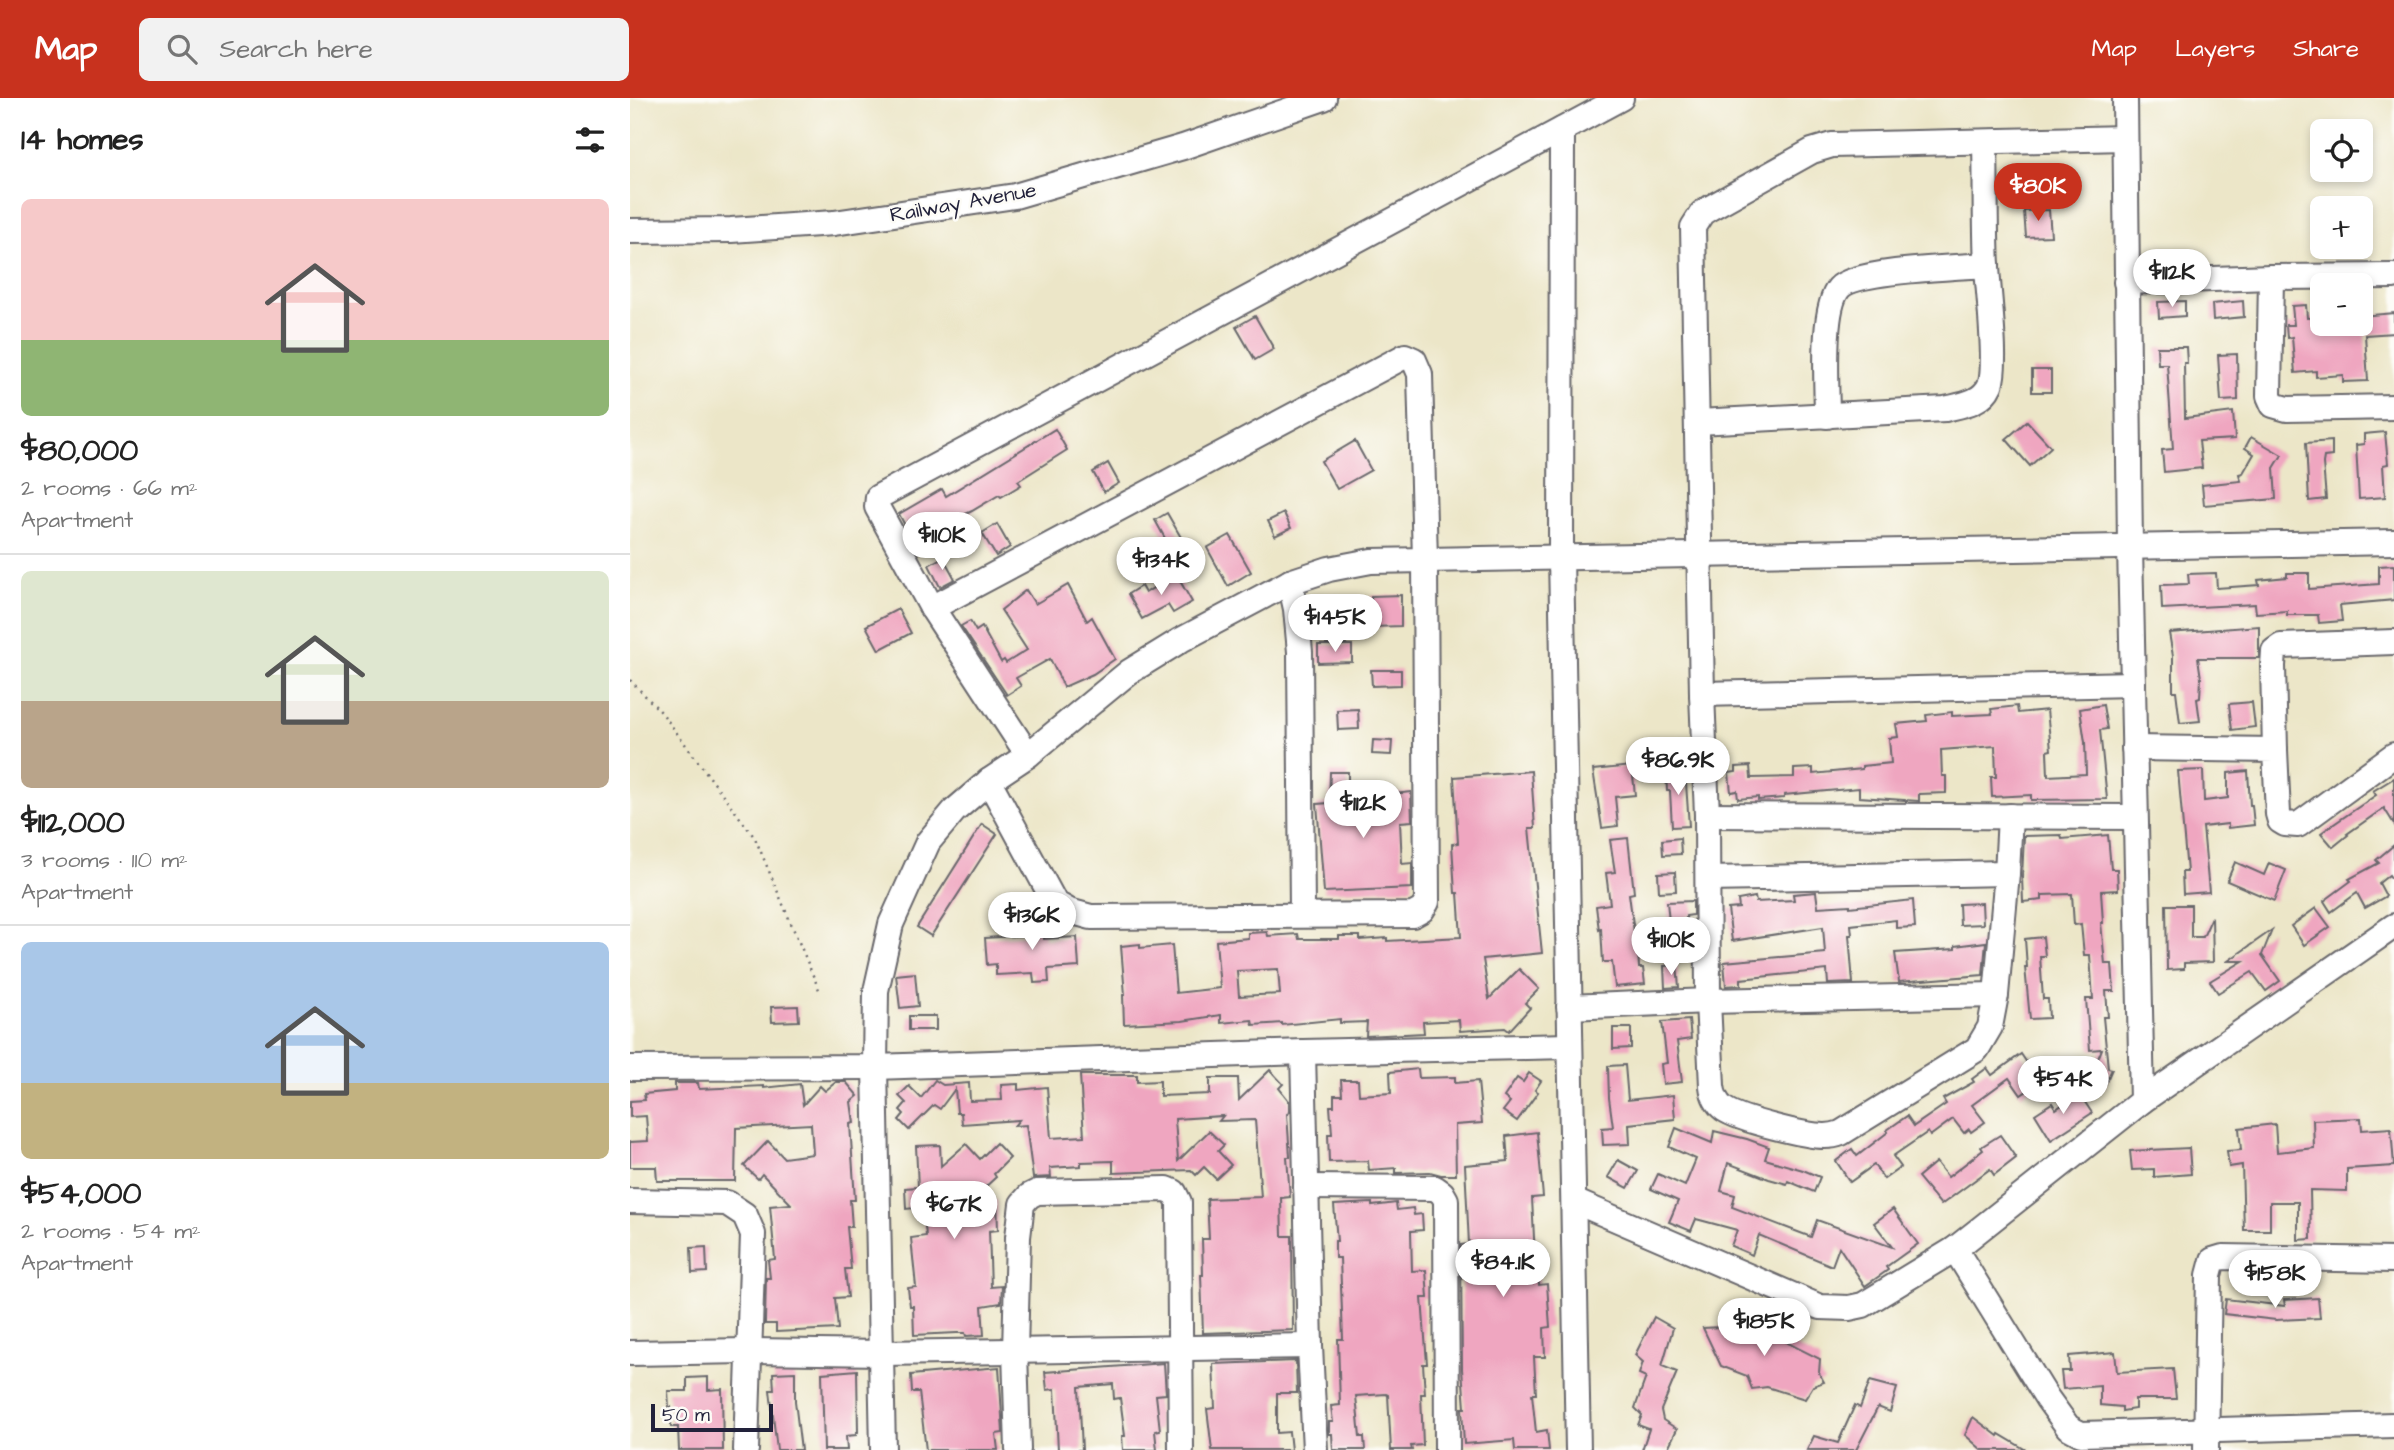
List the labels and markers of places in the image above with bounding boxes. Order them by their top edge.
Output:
pin: $80K [1997,164,2079,223]
pin: $112K [2123,250,2221,309]
pin: $110K [893,512,991,572]
pin: $134K [1112,538,1210,597]
pin: $145K [1286,594,1384,654]
pin: $86.9K [1621,738,1735,797]
pin: $112K [1314,780,1412,840]
pin: $136K [983,892,1081,952]
pin: $110K [1622,918,1720,977]
pin: $54K [2022,1056,2104,1116]
pin: $67K [913,1182,995,1241]
pin: $84.1K [1446,1240,1560,1299]
pin: $158K [2226,1250,2324,1310]
pin: $185K [1715,1298,1813,1358]

